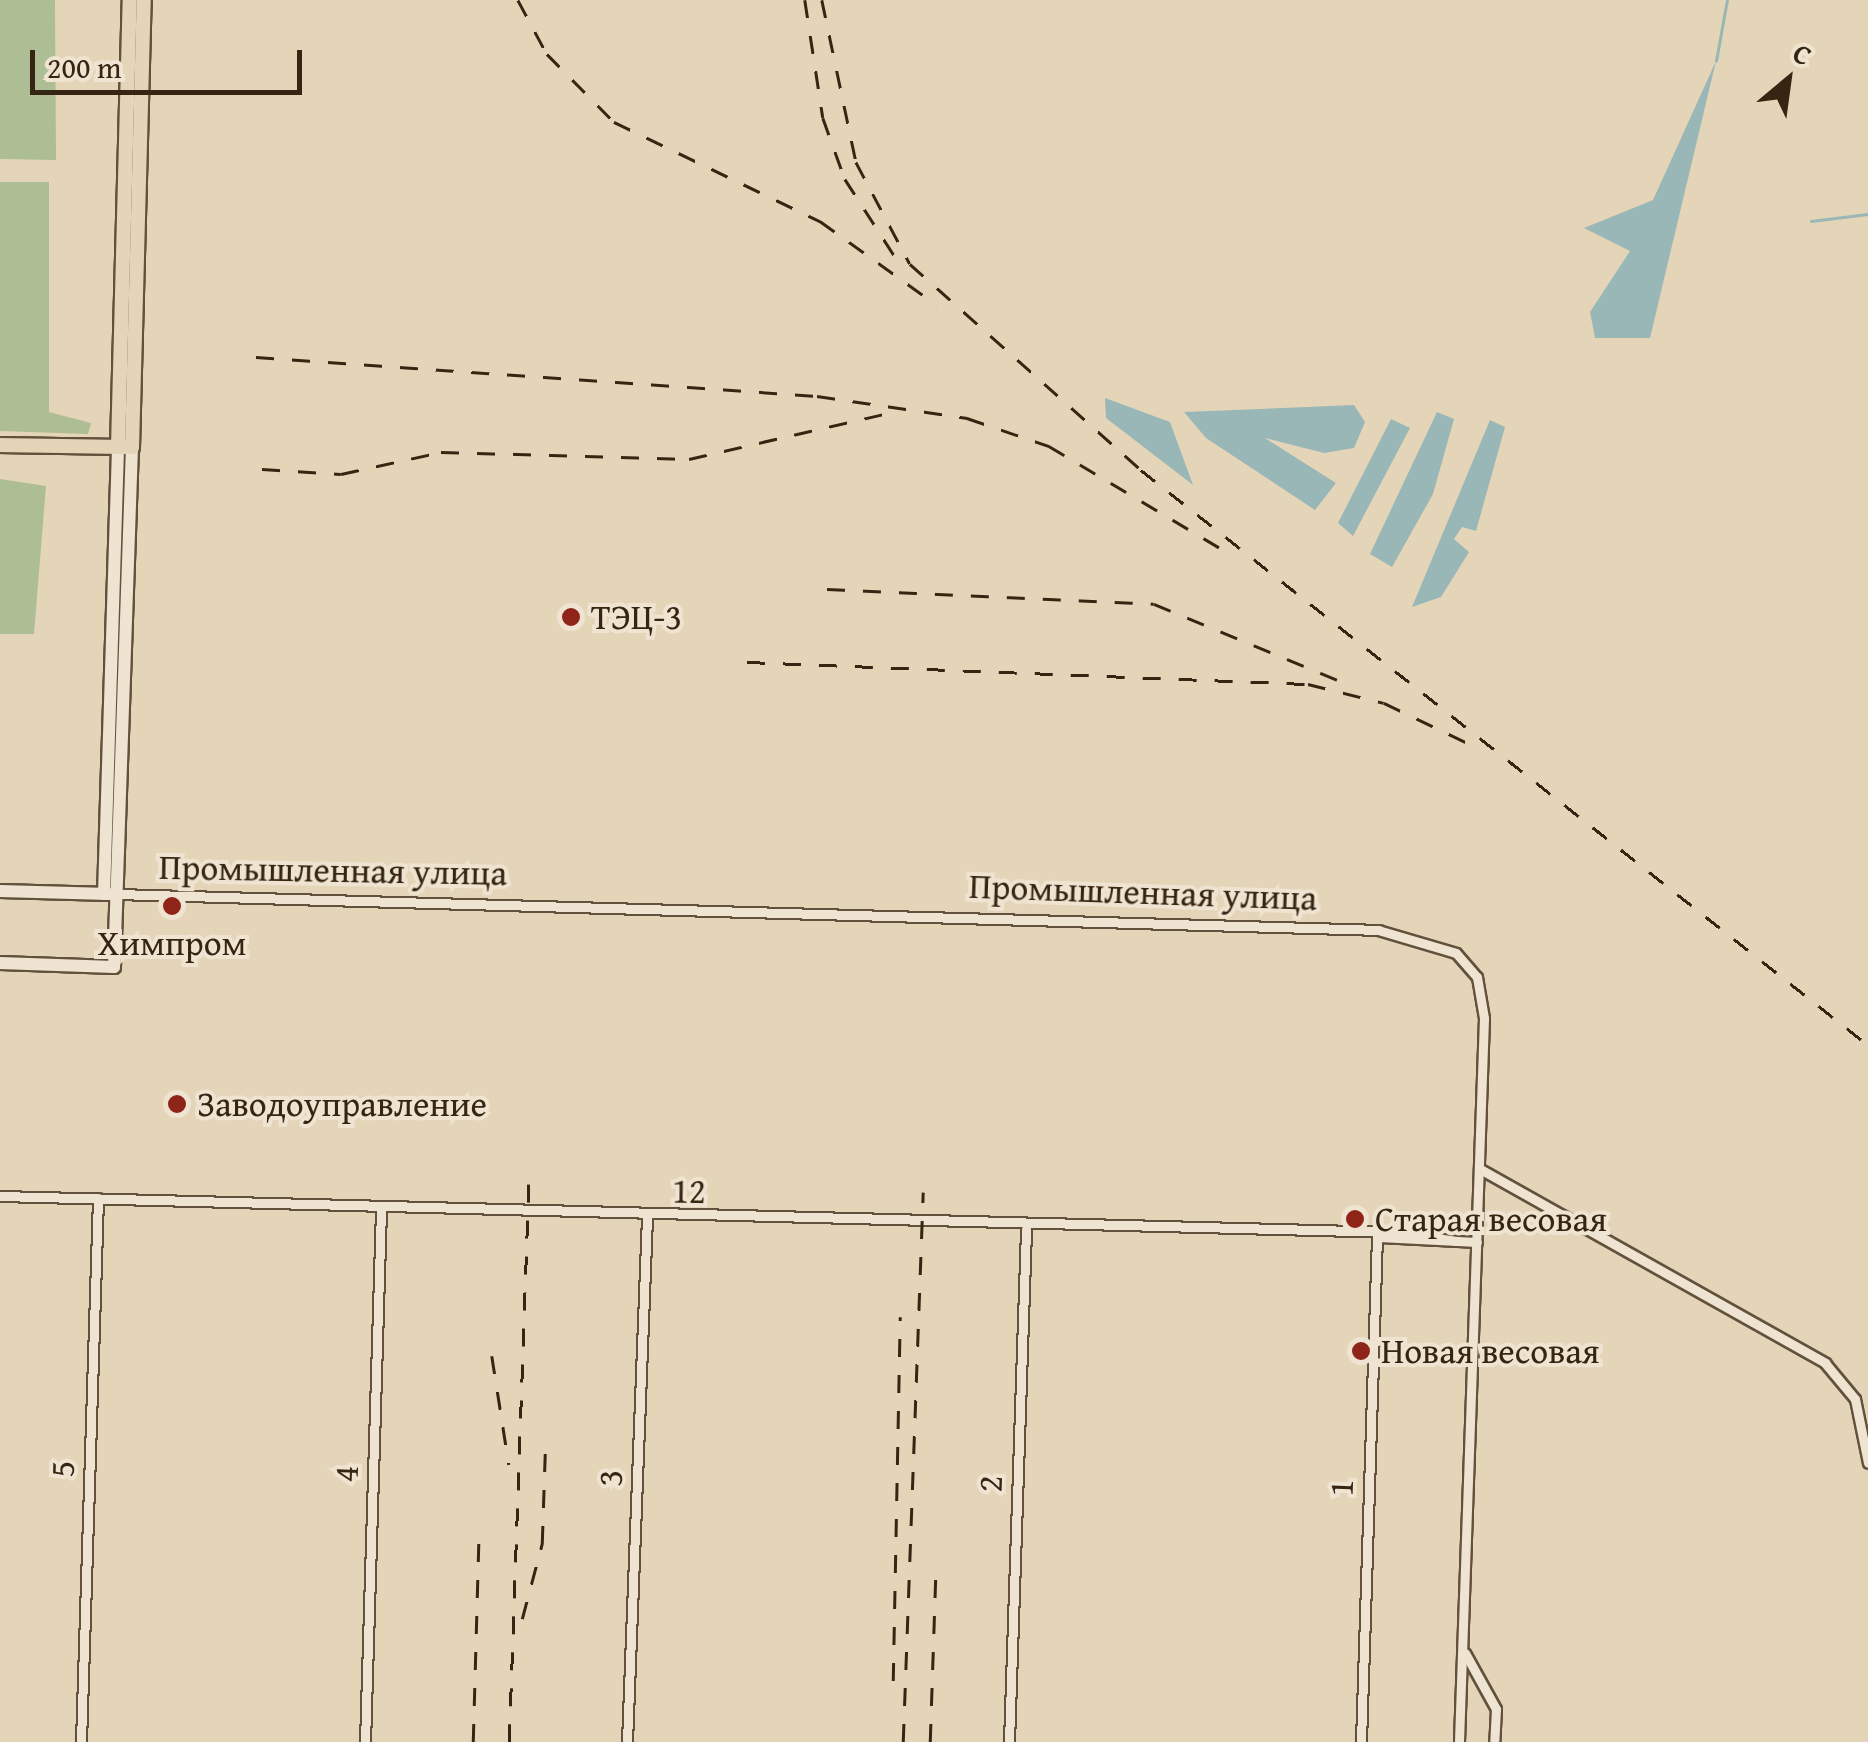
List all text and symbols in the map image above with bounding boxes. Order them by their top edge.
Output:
scale bar [35,30,308,92]
north arrow [1738,30,1838,130]
text: С [1786,32,1820,75]
text: 200 m [47,45,121,89]
place label: ТЭЦ-3 [591,596,682,638]
marker: ТЭЦ-3 [560,606,582,628]
street label: Промышленная улица [159,846,507,894]
street label: Промышленная улица [968,865,1318,919]
marker: Химпром [161,895,183,917]
place label: Химпром [97,922,247,964]
place label: Заводоуправление [197,1083,487,1125]
marker: Заводоуправление [166,1093,188,1115]
street label: 12 [672,1170,706,1212]
place label: Старая весовая [1375,1198,1607,1240]
marker: Старая весовая [1344,1208,1366,1230]
place label: Новая весовая [1381,1330,1600,1372]
marker: Новая весовая [1350,1340,1372,1362]
street label: 5 [41,1460,83,1478]
street label: 4 [325,1465,367,1483]
street label: 3 [589,1469,631,1487]
street label: 2 [969,1475,1011,1493]
street label: 1 [1320,1479,1362,1497]

